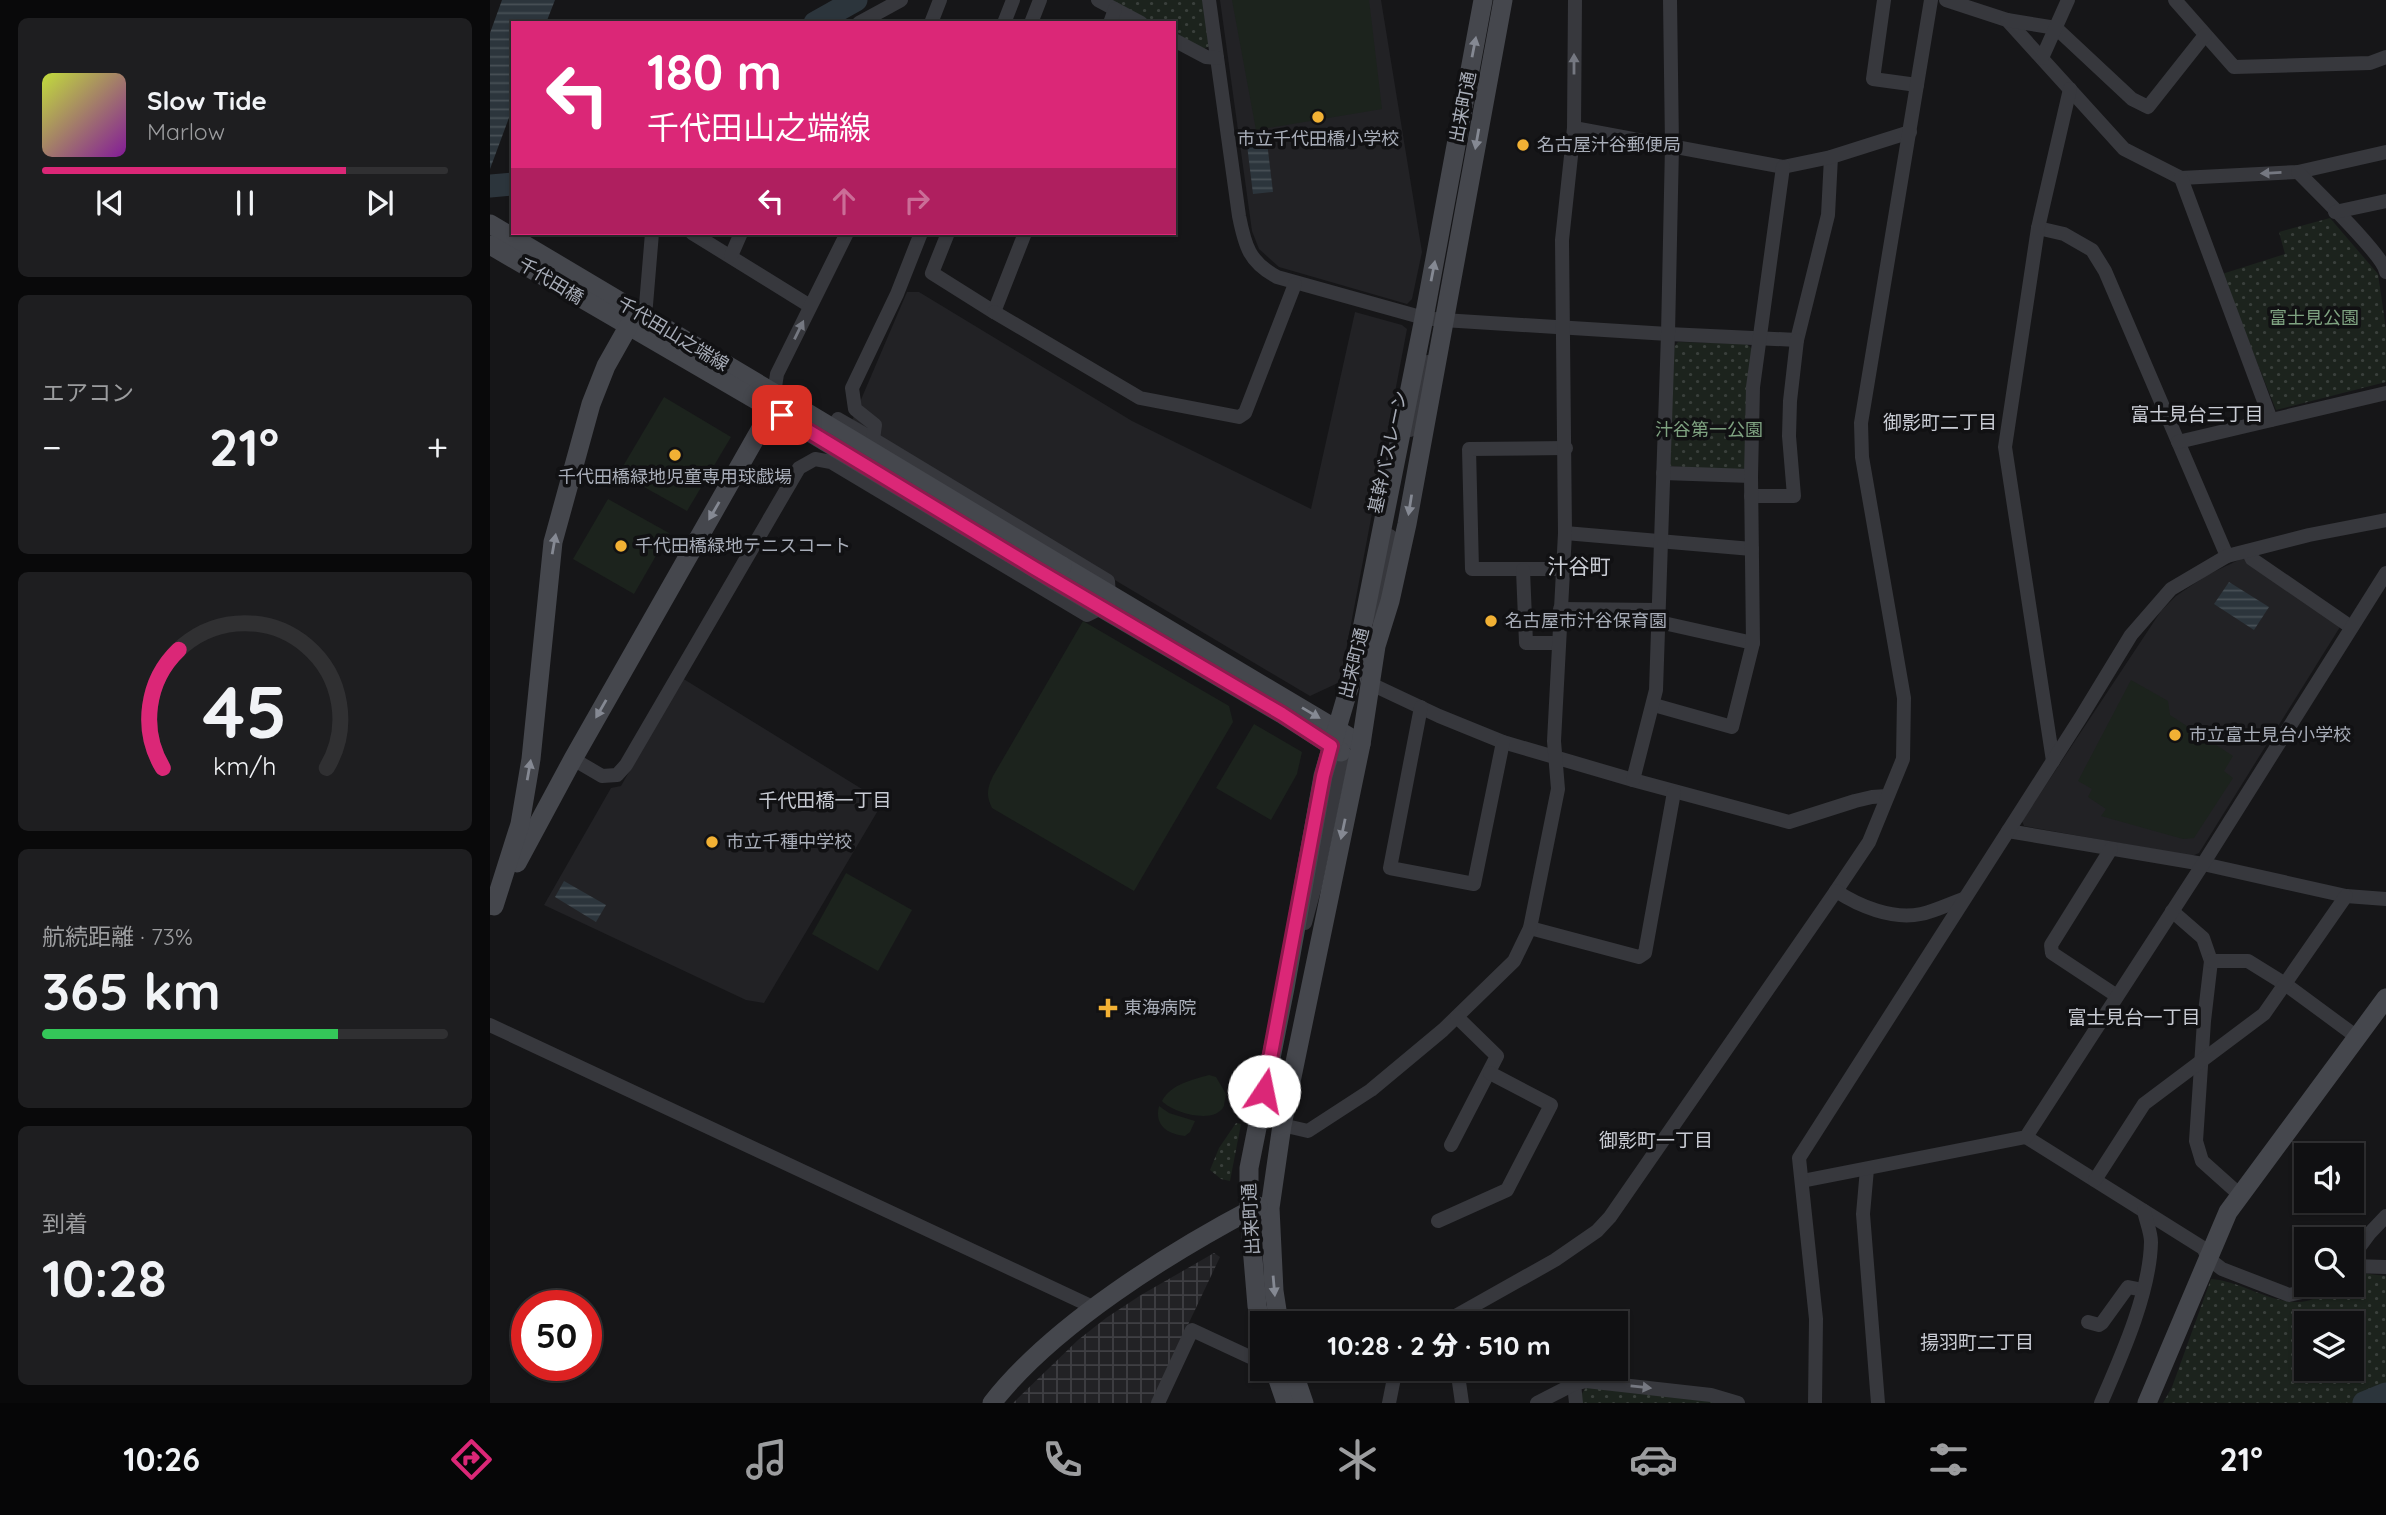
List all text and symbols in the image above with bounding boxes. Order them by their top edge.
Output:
one-way arrow [1469,36,1480,58]
text: 180 m [647,41,782,102]
icon: left [532,49,623,140]
one-way arrow [1568,53,1580,75]
street label: 出来町通 [1444,69,1481,144]
text: Slow Tide [147,84,267,117]
text: 千代田山之端線 [647,107,871,147]
marker: 市立千代田橋小学校 [1310,109,1326,125]
text: Marlow [147,117,225,146]
place label: 市立千代田橋小学校 [1237,127,1399,150]
one-way arrow [1471,128,1482,150]
place label: 名古屋汁谷郵便局 [1537,133,1681,156]
marker: 名古屋汁谷郵便局 [1515,137,1531,153]
one-way arrow [2260,168,2282,179]
icon: left [752,182,790,220]
icon: ahead [825,182,863,220]
icon: right [898,182,936,220]
icon: previous [91,184,129,222]
icon: pause [226,184,264,222]
icon: next [361,184,399,222]
street label: 千代田橋 [514,252,588,309]
one-way arrow [1428,260,1439,282]
street label: 千代田山之端線 [613,291,733,376]
park label: 富士見公園 [2269,306,2359,329]
one-way arrow [793,320,804,340]
text: エアコン [42,378,134,407]
pin [752,385,812,445]
street label: 基幹バスレーン [1363,388,1412,515]
icon: arrive [763,396,801,434]
district label: 富士見台三丁目 [2130,402,2264,426]
district label: 御影町二丁目 [1883,410,1997,434]
text: 21° [209,414,279,479]
park label: 汁谷第一公園 [1655,418,1763,441]
text: − [42,423,62,471]
text: + [427,423,448,471]
marker: 千代田橋緑地児童専用球戯場 [667,447,683,463]
place label: 千代田橋緑地児童専用球戯場 [558,465,792,488]
one-way arrow [1404,494,1415,516]
one-way arrow [708,501,720,520]
one-way arrow [549,532,560,554]
place label: 千代田橋緑地テニスコート [635,534,851,557]
marker: 千代田橋緑地テニスコート [613,538,629,554]
district label: 汁谷町 [1548,553,1611,579]
place label: 名古屋市汁谷保育園 [1505,609,1667,632]
marker: 名古屋市汁谷保育園 [1483,613,1499,629]
street label: 出来町通 [1334,625,1373,701]
text: 45 [203,665,287,756]
one-way arrow [595,699,607,718]
one-way arrow [1301,707,1320,719]
place label: 市立富士見台小学校 [2189,723,2351,746]
marker: 市立富士見台小学校 [2167,727,2183,743]
text: km/h [213,749,277,780]
one-way arrow [524,759,535,781]
district label: 千代田橋一丁目 [758,788,892,812]
one-way arrow [1337,818,1348,840]
place label: 市立千種中学校 [726,830,852,853]
marker: 市立千種中学校 [704,834,720,850]
text: 航続距離 · 73% [42,922,193,951]
text: 365 km [42,958,221,1023]
place label: 東海病院 [1124,996,1196,1019]
marker: 東海病院 [1098,998,1118,1018]
district label: 富士見台一丁目 [2067,1005,2201,1029]
position arrow [1227,1054,1301,1128]
district label: 御影町一丁目 [1599,1128,1713,1152]
map controls [2294,1143,2364,1381]
button: sound [2294,1143,2364,1213]
street label: 出来町通 [1237,1182,1264,1256]
text: 到着 [42,1209,88,1238]
button: search [2294,1227,2364,1297]
text: 10:28 [42,1245,166,1310]
one-way arrow [1269,1275,1280,1297]
speed limit sign: 50 [511,1290,602,1381]
button: layers [2294,1311,2364,1381]
text: 10:28 · 2 分 · 510 m [1327,1329,1551,1362]
district label: 揚羽町二丁目 [1920,1330,2034,1354]
one-way arrow [1631,1382,1653,1393]
icon: directions [447,1435,496,1484]
icon: music [742,1435,791,1484]
icon: phone [1038,1435,1087,1484]
icon: climate [1333,1435,1382,1484]
icon: car [1629,1435,1678,1484]
icon: filters [1924,1435,1973,1484]
text: 10:26 [123,1439,200,1479]
text: 21° [2220,1439,2263,1479]

